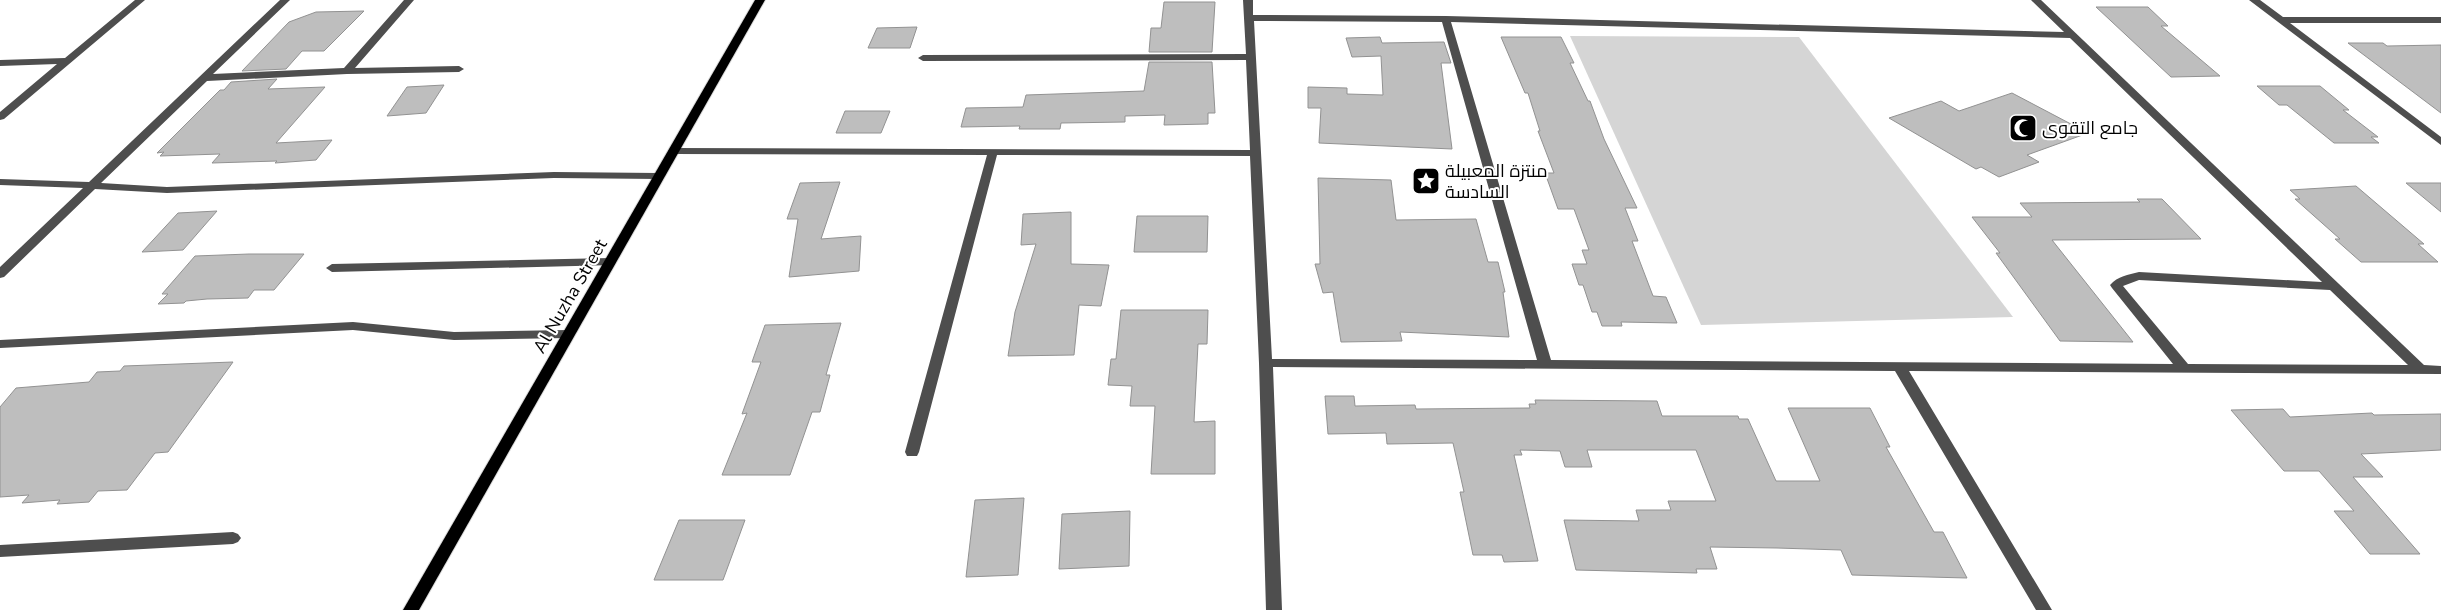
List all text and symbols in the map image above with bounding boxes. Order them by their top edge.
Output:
mosque icon: جامع التقوى [2008,113,2038,143]
place label: جامع التقوى [2042,116,2138,140]
place label: منتزة المعبيلة السادسة [1445,159,1548,204]
place icon: منتزة المعبيلة السادسة [1411,166,1441,196]
street label: Al Nuzha Street [528,234,613,358]

